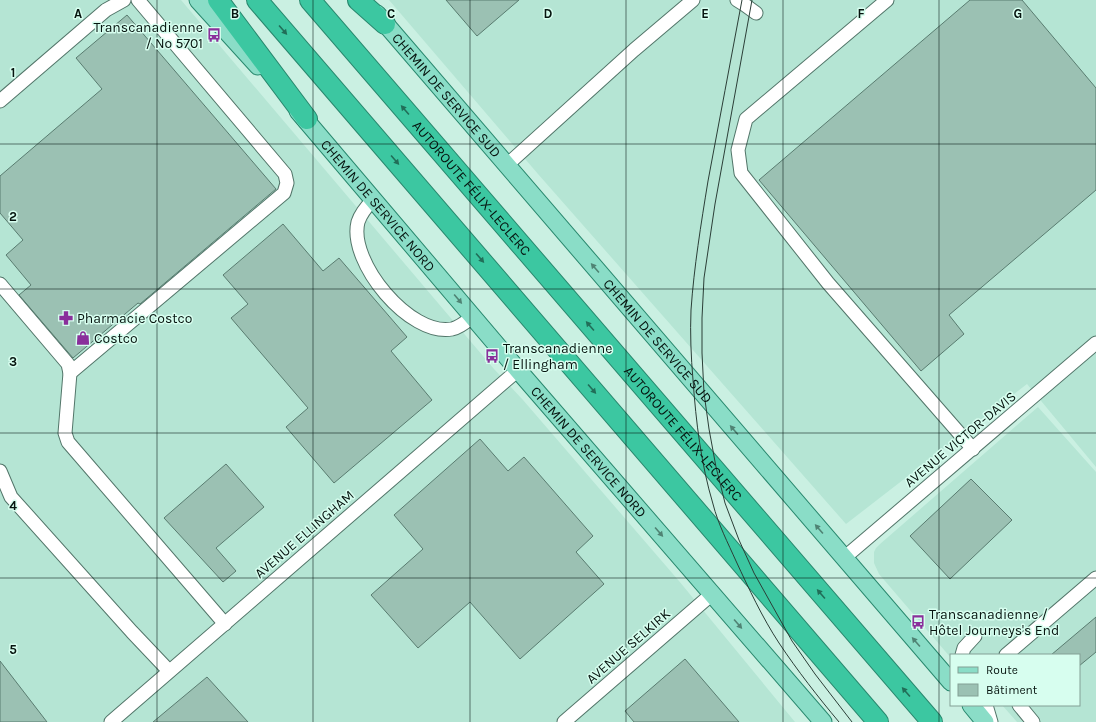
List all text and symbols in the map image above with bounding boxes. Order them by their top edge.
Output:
text: A [74,6,82,21]
text: B [231,6,239,21]
text: C [387,6,395,21]
text: D [544,6,553,21]
text: E [701,6,709,21]
text: F [857,6,865,21]
text: G [1014,6,1022,21]
place label: Transcanadienne / No 5701 [94,19,203,52]
one-way arrow [278,24,287,35]
bus stop icon: Transcanadienne / No 5701 [206,27,222,43]
street label: CHEMIN DE SERVICE SUD [388,30,504,161]
text: 1 [11,65,15,80]
one-way arrow [401,105,410,116]
street label: AUTOROUTE FÉLIX-LECLERC [409,117,534,259]
street label: CHEMIN DE SERVICE NORD [317,136,439,275]
one-way arrow [390,155,399,165]
text: 2 [9,209,17,224]
one-way arrow [475,253,484,264]
one-way arrow [590,262,599,273]
street label: CHEMIN DE SERVICE SUD [599,276,716,407]
one-way arrow [454,294,463,304]
pharmacy icon: Pharmacie Costco [58,310,74,326]
place label: Pharmacie Costco [77,310,192,327]
one-way arrow [586,321,595,331]
shop icon: Costco [75,330,91,346]
place label: Costco [94,330,138,347]
place label: Transcanadienne / Ellingham [503,340,612,373]
bus stop icon: Transcanadienne / Ellingham [484,348,500,364]
text: 3 [9,354,17,369]
street label: AUTOROUTE FÉLIX-LECLERC [620,363,746,505]
street label: CHEMIN DE SERVICE NORD [527,383,650,521]
one-way arrow [587,384,596,394]
street label: AVENUE VICTOR-DAVIS [901,388,1020,491]
one-way arrow [730,425,739,435]
street label: AVENUE ELLINGHAM [251,487,357,582]
text: 4 [9,498,17,513]
one-way arrow [814,523,823,534]
one-way arrow [654,527,663,538]
one-way arrow [817,589,826,599]
street label: AVENUE SELKIRK [583,605,674,687]
place label: Transcanadienne / Hôtel Journeys's End [929,606,1059,639]
bus stop icon: Transcanadienne / Hôtel Journeys's End [910,614,926,630]
one-way arrow [733,619,742,629]
one-way arrow [912,636,921,647]
text: 5 [9,642,17,657]
legend [950,654,1080,706]
text: Route [986,663,1018,677]
text: Bâtiment [986,683,1038,697]
one-way arrow [902,687,911,698]

